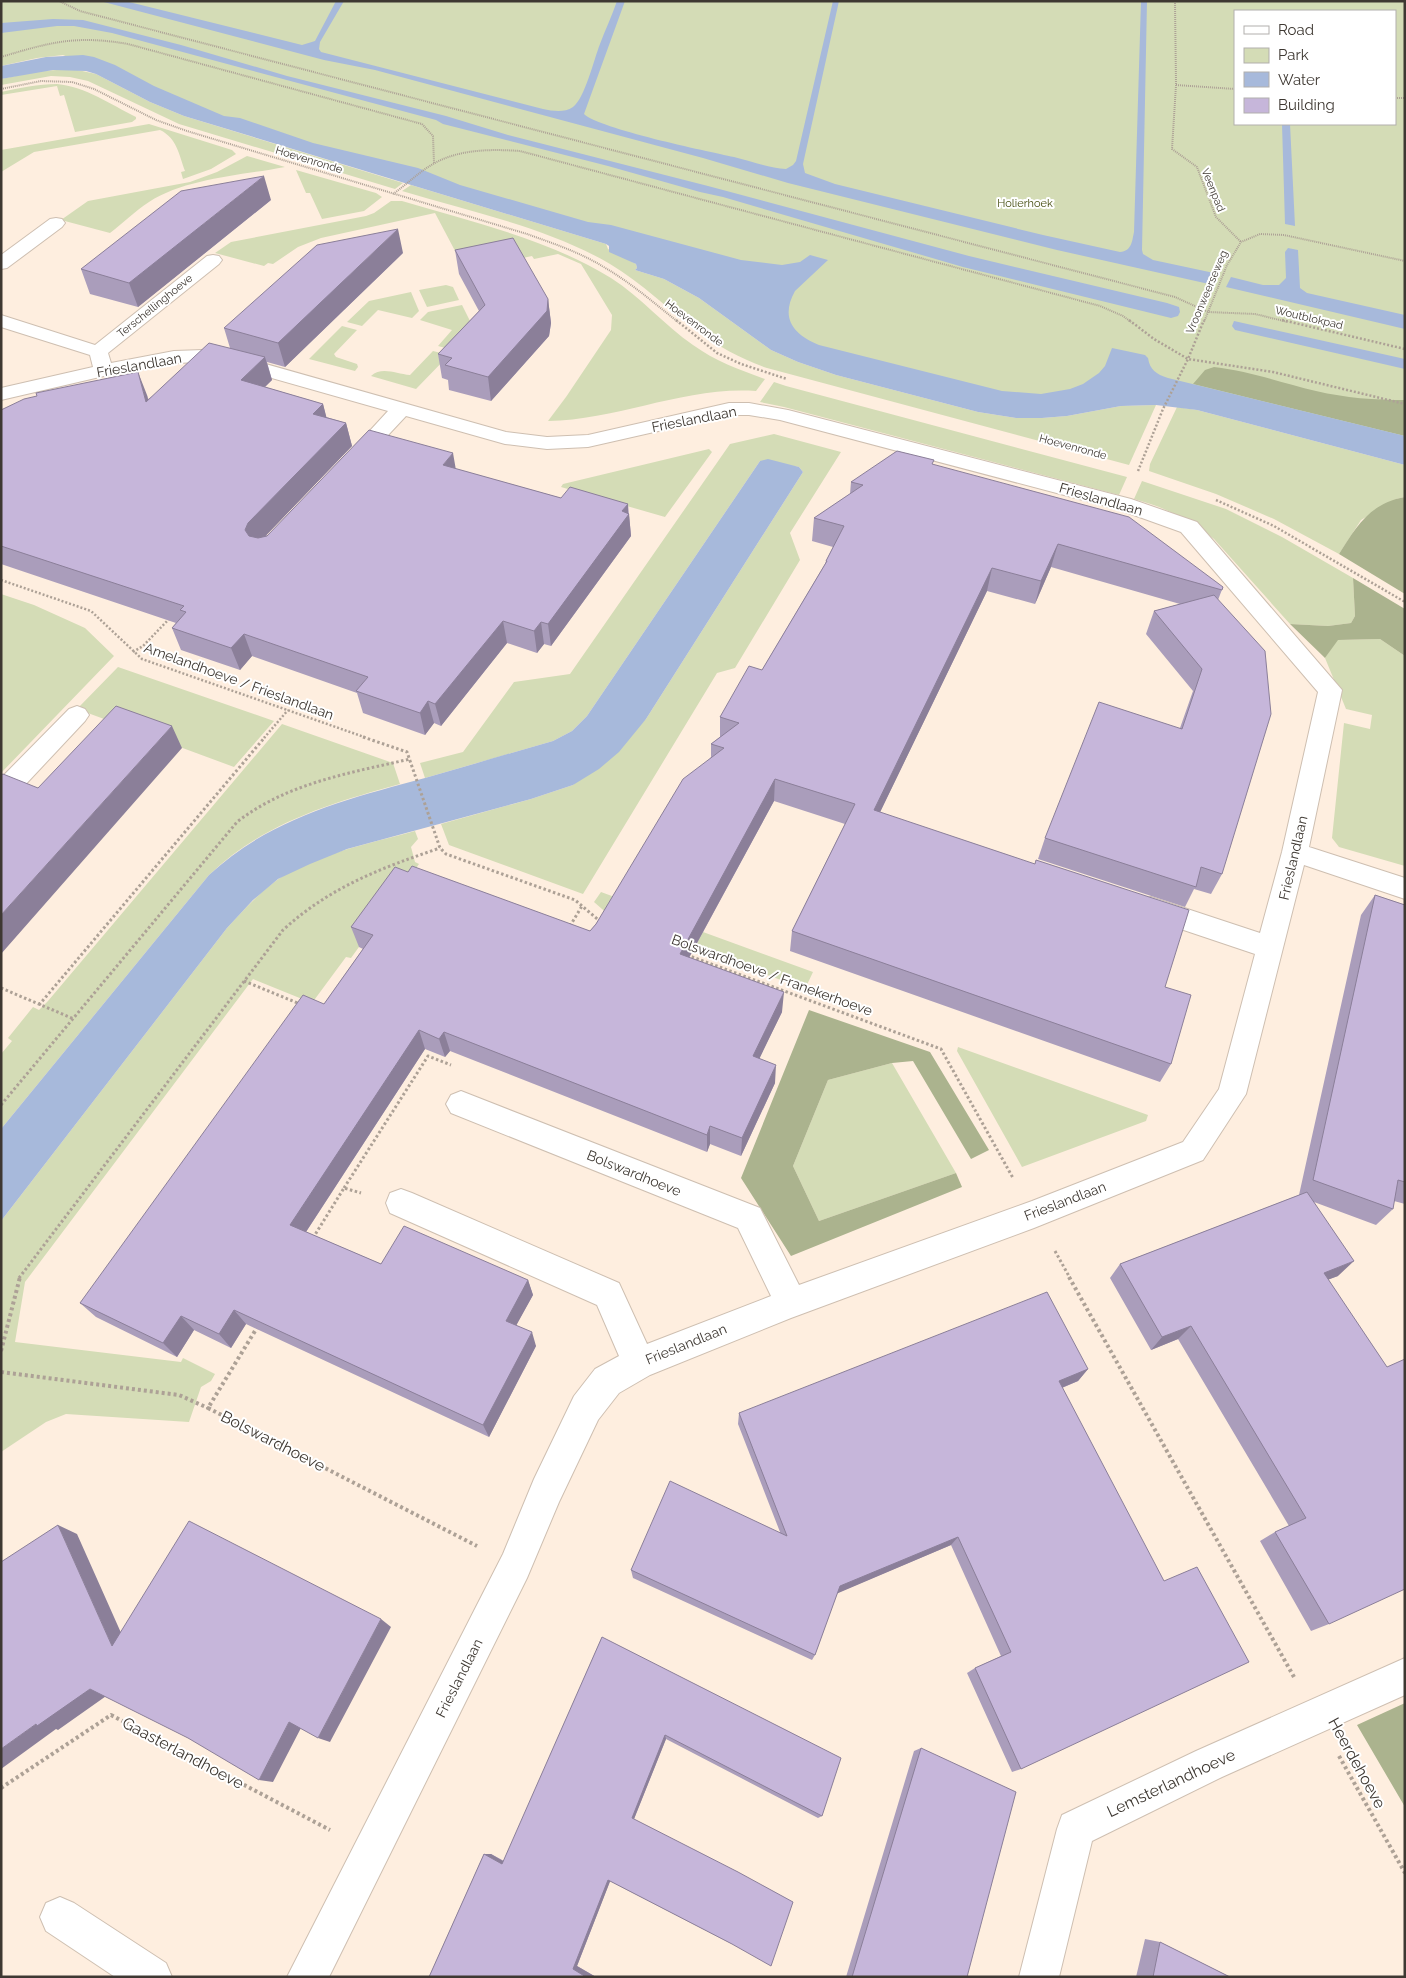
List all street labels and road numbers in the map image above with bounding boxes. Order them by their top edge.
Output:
street label: Hoevenronde [274,144,345,177]
street label: Veenpad [1198,166,1228,214]
street label: Vroonweerseweg [1184,248,1230,336]
street label: Terschellinghoeve [115,271,196,340]
street label: Hoevenronde [662,297,726,349]
street label: Woutblokpad [1274,304,1344,332]
street label: Frieslandlaan [95,350,183,380]
street label: Frieslandlaan [650,403,738,435]
street label: Hoevenronde [1038,432,1109,462]
street label: Frieslandlaan [1057,479,1145,519]
street label: Amelandhoeve / Frieslandlaan [142,639,336,723]
street label: Frieslandlaan [1276,814,1310,902]
street label: Bolswardhoeve / Franekerhoeve [669,931,875,1019]
street label: Bolswardhoeve [585,1147,683,1199]
street label: Frieslandlaan [1022,1178,1108,1224]
street label: Frieslandlaan [643,1320,729,1368]
street label: Bolswardhoeve [218,1407,328,1475]
street label: Frieslandlaan [432,1636,486,1720]
street label: Gaasterlandhoeve [119,1713,247,1793]
street label: Heerdehoeve [1324,1714,1390,1812]
street label: Lemsterlandhoeve [1104,1745,1238,1821]

